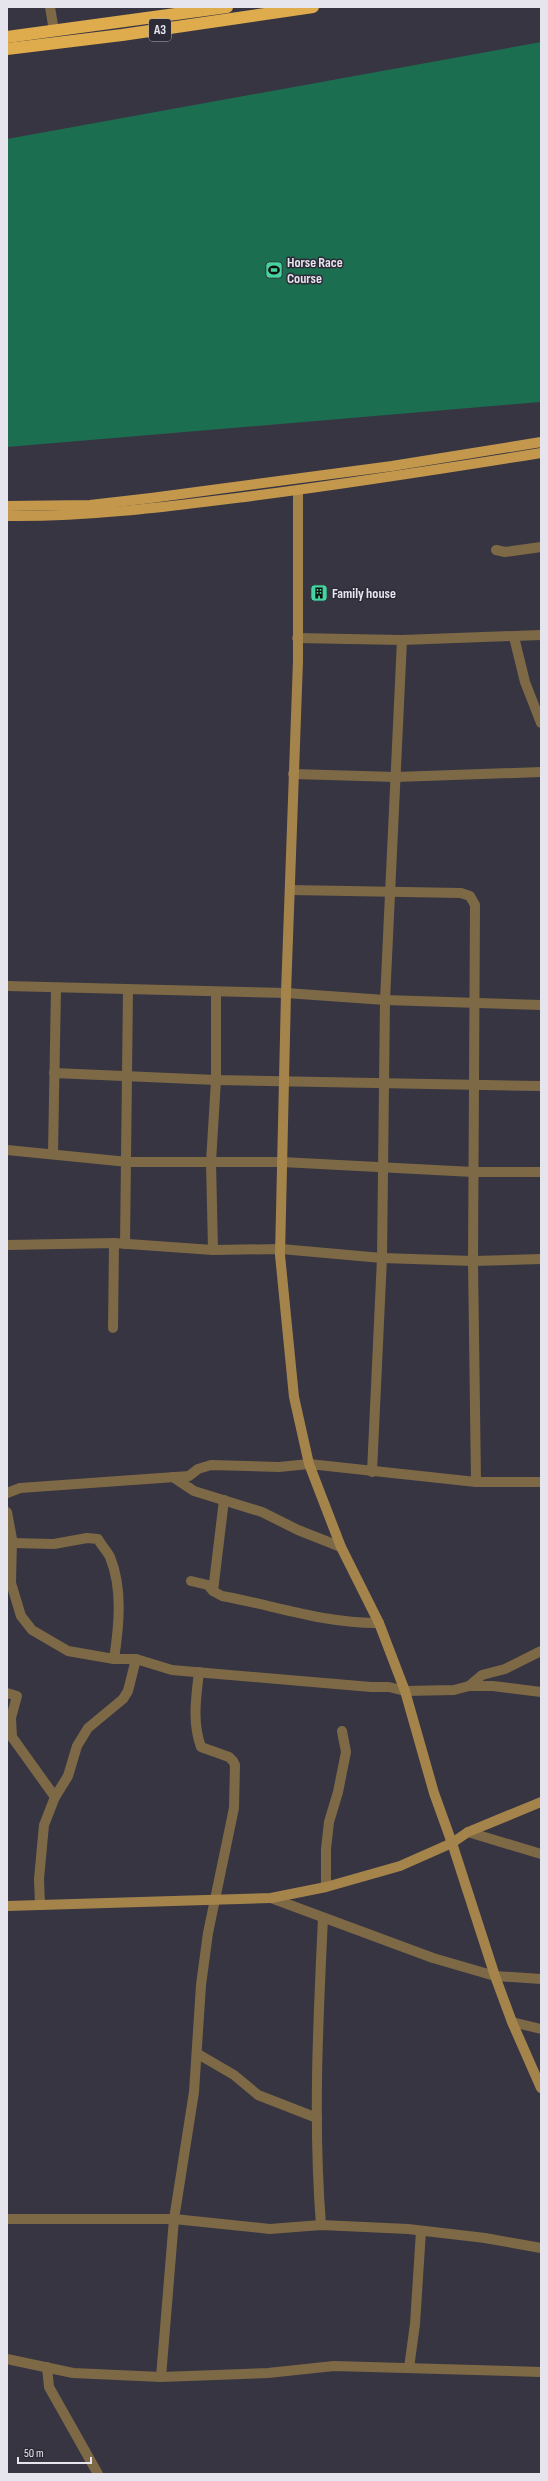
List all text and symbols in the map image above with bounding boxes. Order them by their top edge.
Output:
road number: A3 [149,19,171,41]
place label: Horse Race Course [287,254,343,287]
sports icon: Horse Race Course [264,260,284,280]
building icon: Family house [309,583,329,603]
place label: Family house [332,585,396,602]
scale bar [18,2439,91,2465]
text: 50 m [24,2446,44,2461]

